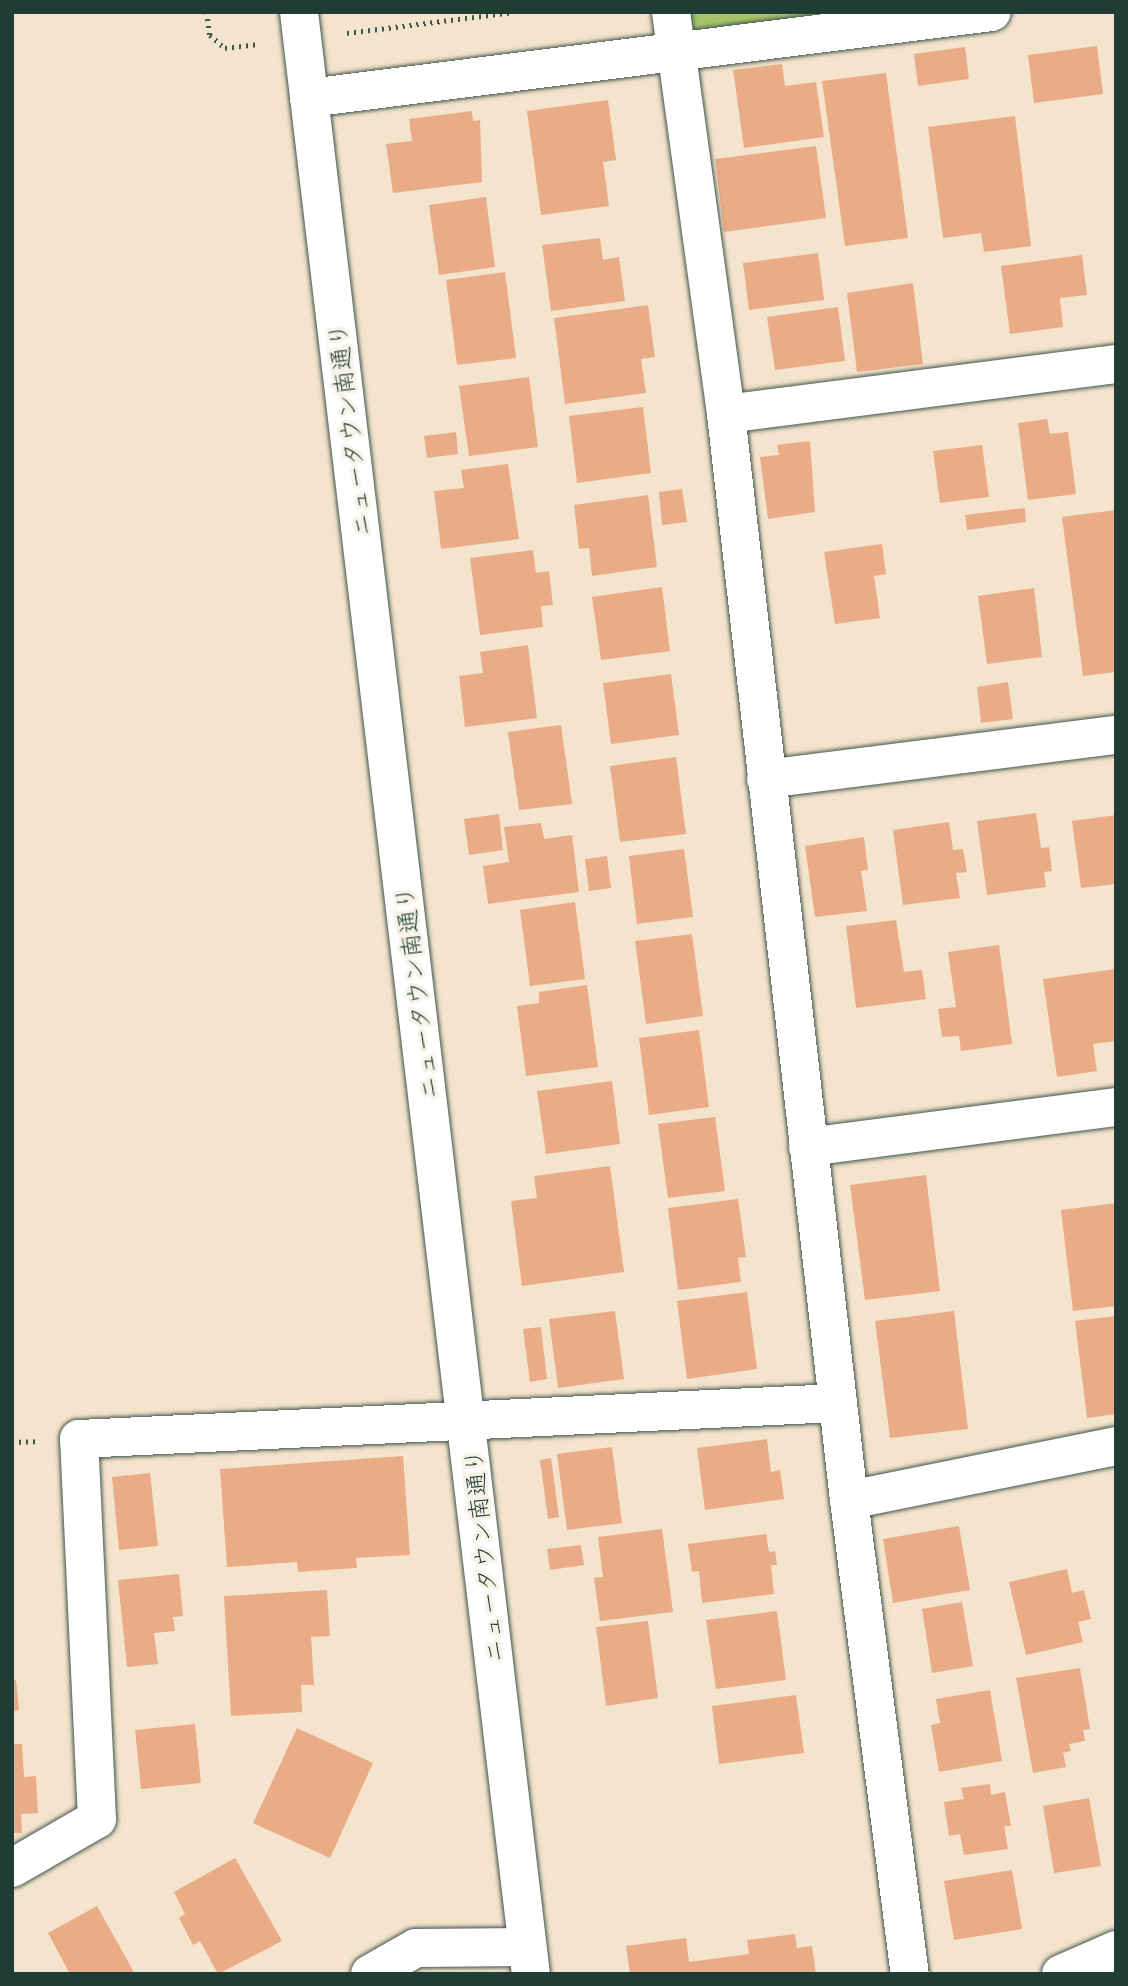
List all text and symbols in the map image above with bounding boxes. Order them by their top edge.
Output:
street label: ニュータウン南通り [322,321,376,539]
street label: ニュータウン南通り [389,884,443,1102]
street label: ニュータウン南通り [457,1447,509,1665]

